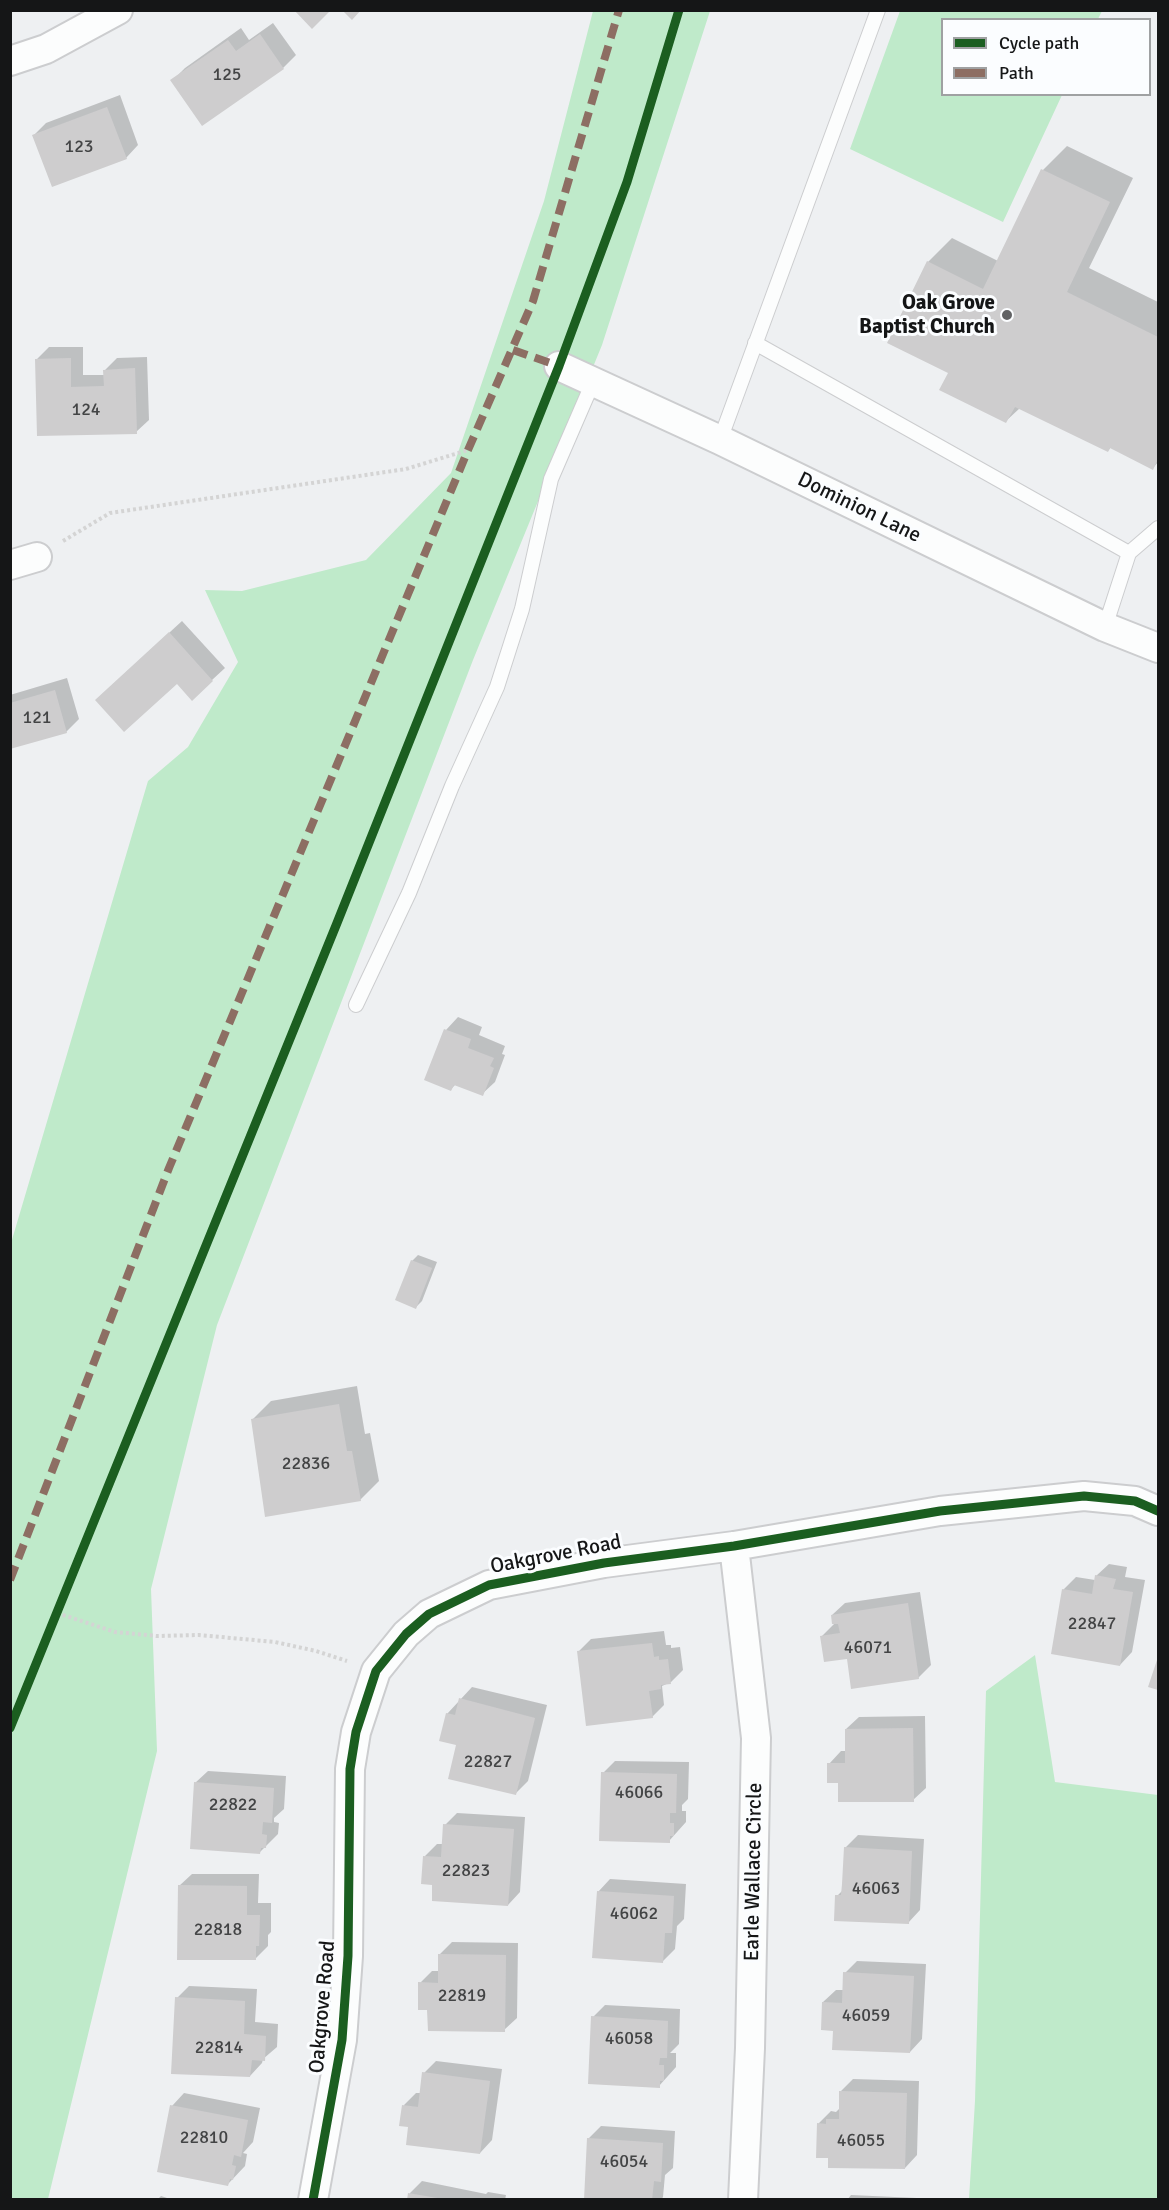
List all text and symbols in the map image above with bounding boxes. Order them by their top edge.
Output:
legend [941,18,1151,96]
text: Cycle path [999,32,1079,54]
text: Path [999,62,1034,84]
house number: 125 [212,64,242,86]
house number: 123 [64,136,94,158]
place label: Oak Grove Baptist Church [859,290,995,340]
marker: Oak Grove Baptist Church [1000,308,1014,322]
house number: 124 [71,399,101,421]
street label: Dominion Lane [793,467,925,549]
house number: 121 [22,707,52,729]
house number: 22836 [282,1453,330,1475]
street label: Oakgrove Road [488,1530,624,1580]
house number: 22847 [1068,1613,1116,1635]
house number: 46071 [844,1637,892,1659]
house number: 22827 [464,1751,512,1773]
house number: 46066 [615,1782,663,1804]
street label: Earle Wallace Circle [740,1782,768,1962]
house number: 22822 [209,1794,257,1816]
house number: 22823 [442,1860,490,1882]
house number: 46063 [852,1878,900,1900]
house number: 46062 [610,1903,658,1925]
house number: 22818 [194,1919,242,1941]
street label: Oakgrove Road [305,1940,341,2074]
house number: 22819 [438,1985,486,2007]
house number: 46059 [842,2005,890,2027]
house number: 46058 [605,2028,653,2050]
house number: 22814 [195,2037,243,2059]
house number: 22810 [180,2127,228,2149]
house number: 46055 [837,2130,885,2152]
house number: 46054 [600,2151,648,2173]

